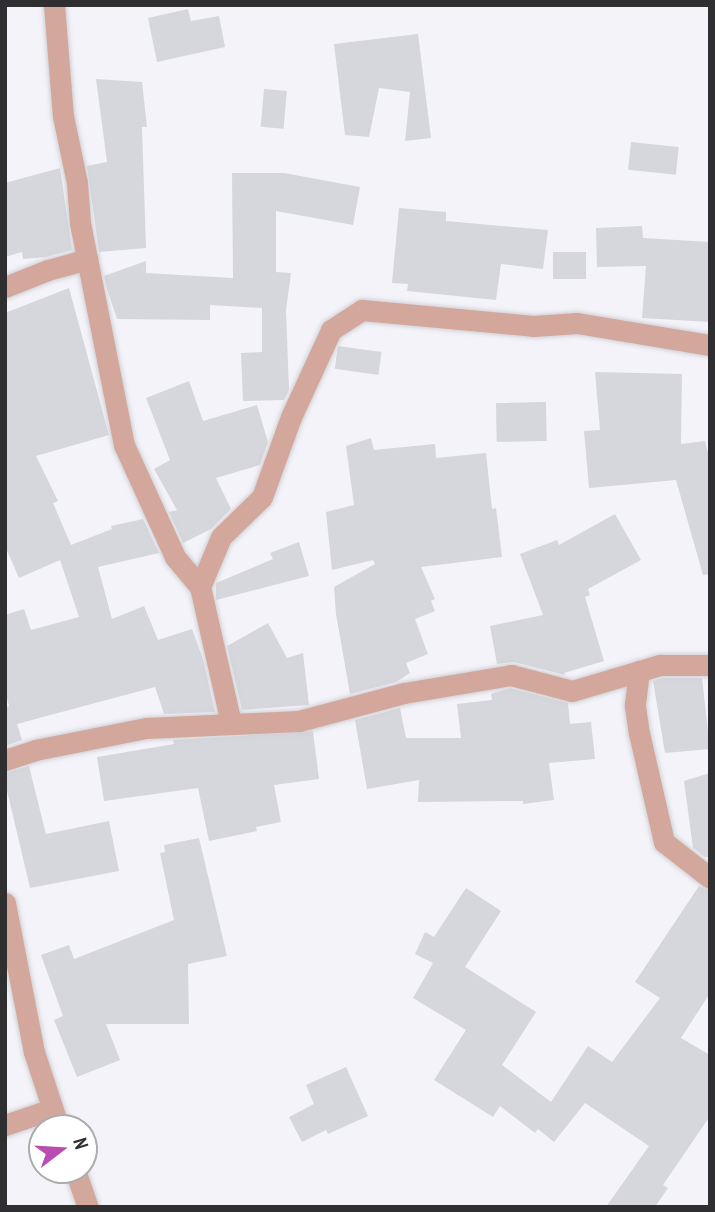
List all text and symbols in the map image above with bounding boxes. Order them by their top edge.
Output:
north arrow [28,1114,98,1184]
text: N [68,1135,94,1152]

